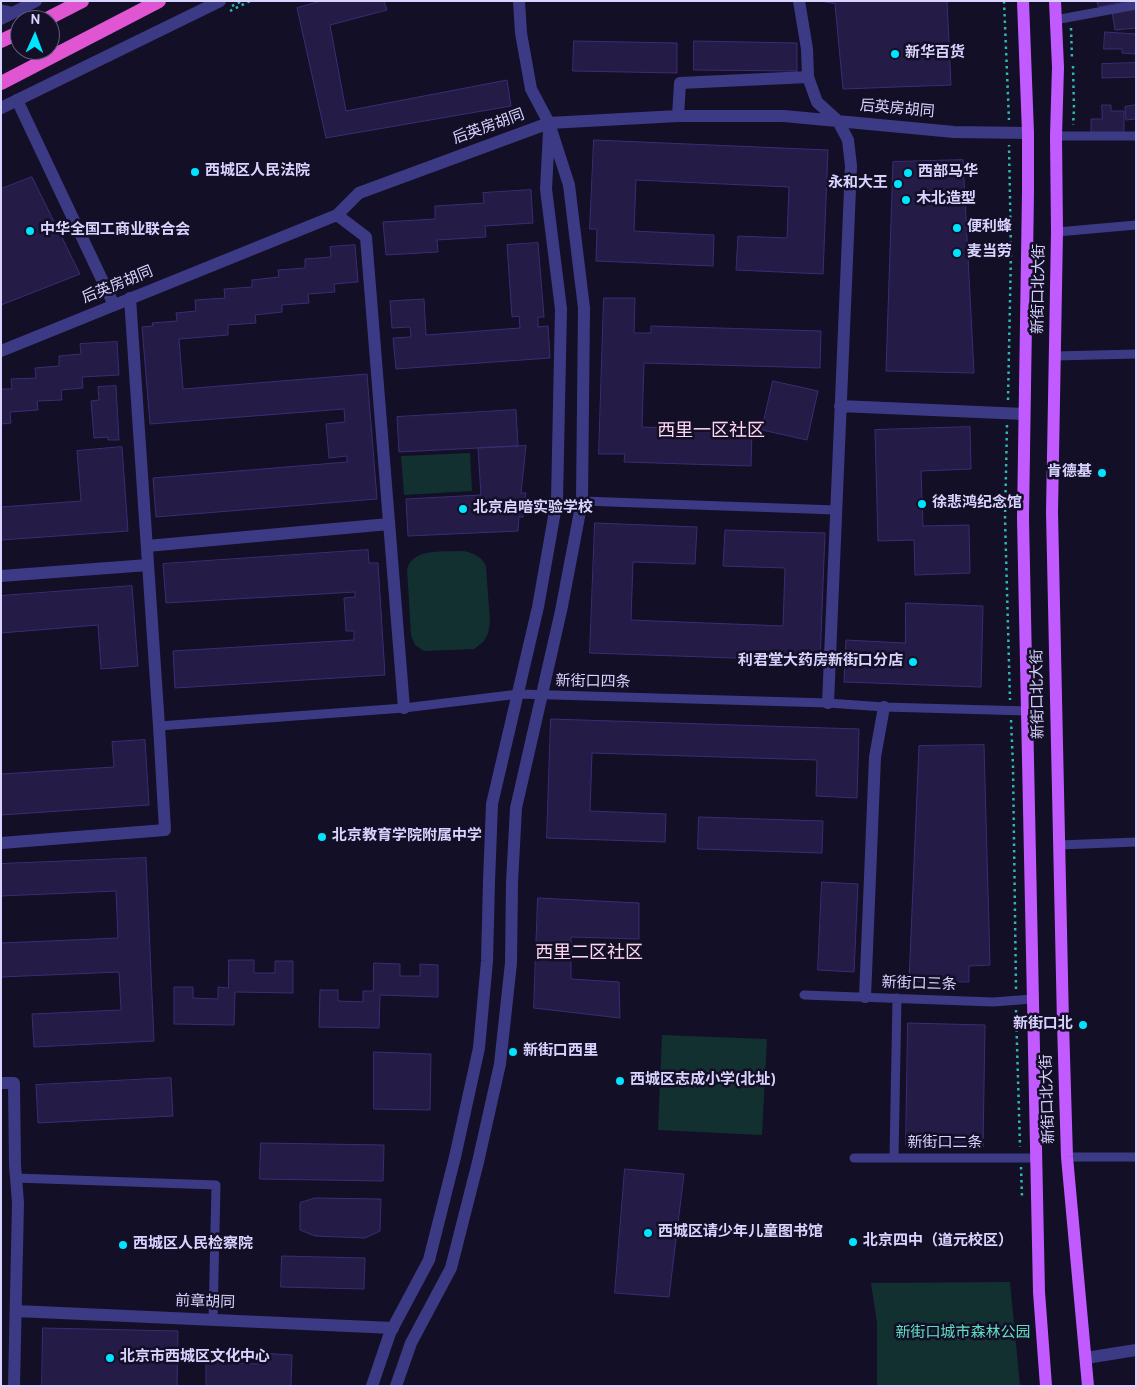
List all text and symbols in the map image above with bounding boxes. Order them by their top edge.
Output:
north arrow [10,10,60,60]
text: N [30,12,41,29]
place label: 新华百货 [905,45,965,63]
marker: 新华百货 [889,48,901,60]
street label: 后英房胡同 [859,98,935,122]
street label: 后英房胡同 [451,107,527,149]
place label: 西城区人民法院 [205,163,310,181]
place label: 西部马华 [918,164,978,182]
marker: 西城区人民法院 [189,166,201,178]
marker: 西部马华 [902,167,914,179]
place label: 永和大王 [828,175,888,193]
marker: 永和大王 [892,178,904,190]
place label: 木北造型 [916,191,976,209]
marker: 木北造型 [900,194,912,206]
place label: 便利蜂 [967,219,1012,237]
place label: 中华全国工商业联合会 [40,222,190,240]
marker: 便利蜂 [951,222,963,234]
marker: 中华全国工商业联合会 [24,225,36,237]
place label: 麦当劳 [967,244,1012,262]
street label: 新街口北大街 [1030,244,1050,334]
marker: 麦当劳 [951,247,963,259]
street label: 后英房胡同 [80,264,156,308]
district label: 西里一区社区 [657,421,765,443]
place label: 肯德基 [1047,464,1092,482]
marker: 肯德基 [1096,467,1108,479]
place label: 徐悲鸿纪念馆 [932,495,1022,513]
marker: 徐悲鸿纪念馆 [916,498,928,510]
place label: 北京启喑实验学校 [473,500,593,518]
marker: 北京启喑实验学校 [457,503,469,515]
street label: 新街口北大街 [1029,649,1049,739]
place label: 利君堂大药房新街口分店 [738,653,903,671]
marker: 利君堂大药房新街口分店 [907,656,919,668]
street label: 新街口四条 [555,673,631,693]
place label: 北京教育学院附属中学 [332,828,482,846]
marker: 北京教育学院附属中学 [316,831,328,843]
district label: 西里二区社区 [535,943,643,965]
street label: 新街口三条 [881,975,957,995]
place label: 新街口北 [1013,1016,1073,1034]
marker: 新街口北 [1077,1019,1089,1031]
place label: 新街口西里 [523,1043,598,1061]
marker: 新街口西里 [507,1046,519,1058]
street label: 新街口北大街 [1038,1054,1060,1144]
place label: 西城区志成小学(北址) [630,1072,776,1090]
marker: 西城区志成小学(北址) [614,1075,626,1087]
street label: 新街口二条 [908,1135,982,1153]
place label: 西城区请少年儿童图书馆 [658,1224,823,1242]
marker: 西城区请少年儿童图书馆 [642,1227,654,1239]
place label: 北京四中（道元校区） [863,1233,1013,1251]
place label: 西城区人民检察院 [133,1236,253,1254]
marker: 北京四中（道元校区） [847,1236,859,1248]
marker: 西城区人民检察院 [117,1239,129,1251]
street label: 前章胡同 [175,1293,235,1313]
park label: 新街口城市森林公园 [896,1325,1030,1343]
place label: 北京市西城区文化中心 [120,1349,270,1367]
marker: 北京市西城区文化中心 [104,1352,116,1364]

